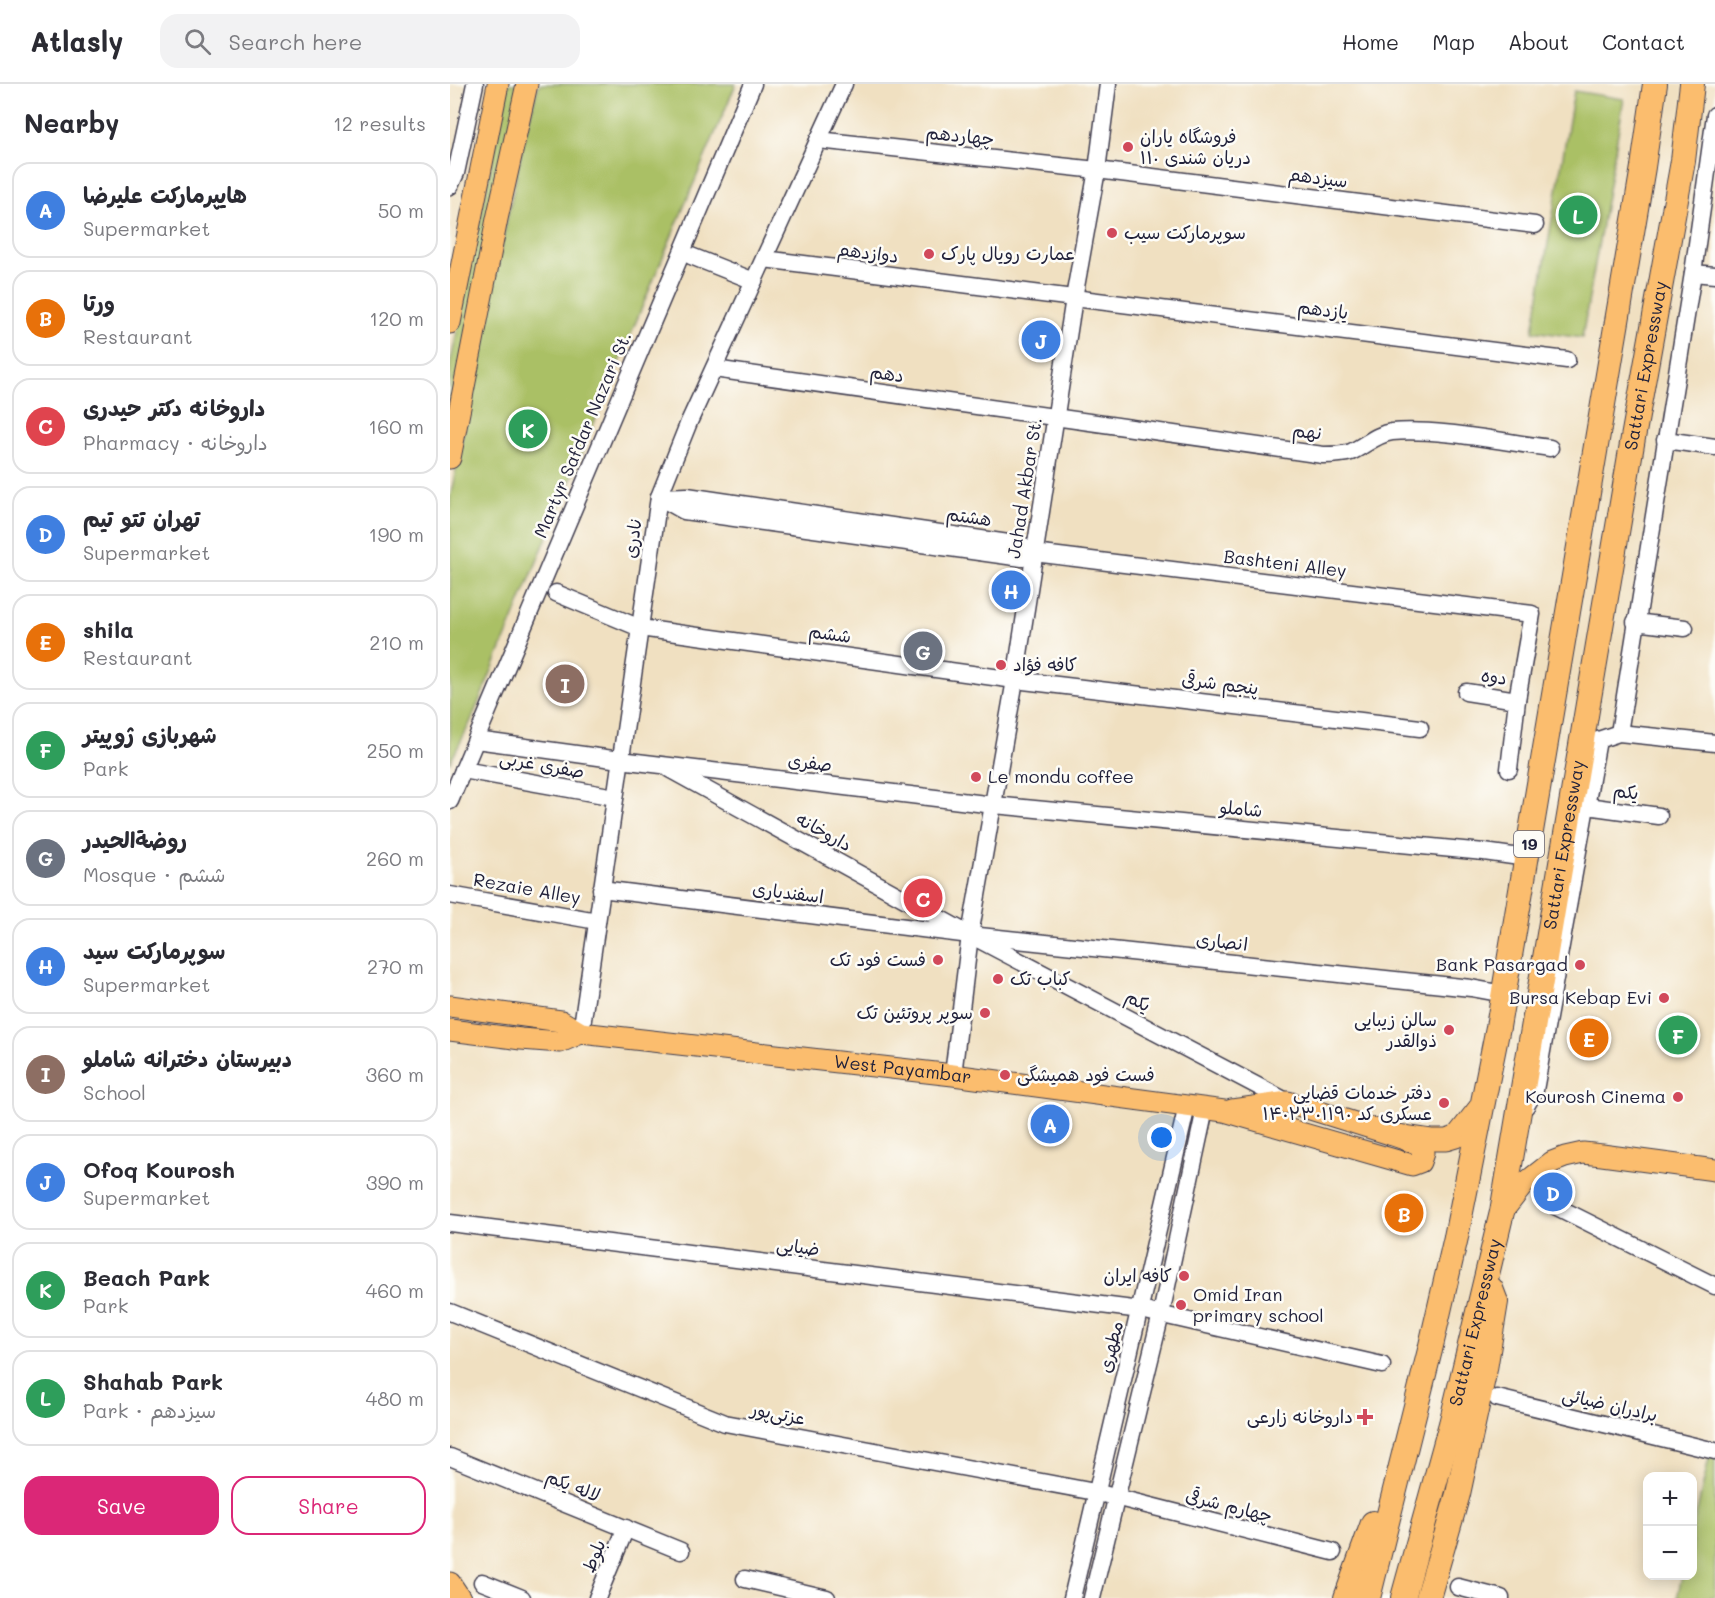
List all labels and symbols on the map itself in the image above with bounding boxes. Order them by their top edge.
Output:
street label: چهاردهم [924,119,996,154]
place label: فروشگاه یاران دریان شندی ۱۱۰ [1140,124,1251,169]
marker: فروشگاه یاران دریان شندی ۱۱۰ [1121,140,1135,154]
street label: سیزدهم [1287,161,1349,196]
pin: L [1558,192,1598,238]
place label: سوپرمارکت سیب [1124,220,1246,245]
marker: سوپرمارکت سیب [1105,226,1119,240]
street label: دوازدهم [836,236,900,271]
place label: عمارت رویال پارک [941,241,1076,266]
marker: عمارت رویال پارک [922,247,936,261]
street label: Sattari Expressway [1618,279,1672,452]
street label: یازدهم [1296,294,1350,327]
pin: J [1022,318,1060,362]
street label: Martyr Safdar Nazari St. [528,328,636,541]
street label: دهم [868,359,906,390]
pin: K [508,406,548,452]
street label: Jahad Akbar St. [1001,416,1047,560]
street label: نهم [1291,417,1323,448]
street label: هشتم [944,501,993,534]
street label: نادری [617,516,647,560]
street label: Bashteni Alley [1222,544,1348,582]
pin: H [992,568,1030,612]
street label: ششم [807,618,853,651]
pin: G [904,628,942,674]
place label: کافه فؤاد [1013,652,1077,676]
marker: کافه فؤاد [994,658,1008,672]
pin: I [546,662,584,706]
street label: دوه [1479,662,1509,690]
street label: پنجم شرقی [1180,666,1260,703]
street label: صفری غربی [498,745,586,783]
street label: صفری [787,747,834,777]
street label: Sattari Expressway [1537,758,1589,931]
place label: Le mondu coffee [988,764,1134,788]
marker: Le mondu coffee [969,770,983,784]
street label: یکم [1611,777,1640,808]
street label: شاملو [1217,794,1264,823]
street label: داروخانه [792,806,857,856]
road number: 19 [1514,831,1544,857]
street label: Rezaie Alley [472,867,583,909]
street label: اسفندیاری [751,876,825,908]
pin: C [904,876,942,920]
street label: انصاری [1195,926,1249,956]
place label: فست فود تک [830,947,926,971]
place label: Bank Pasargad [1436,952,1568,976]
marker: فست فود تک [931,953,945,967]
marker: Bank Pasargad [1573,958,1587,972]
place label: کباب تک [1010,966,1071,990]
marker: کباب تک [991,972,1005,986]
street label: یکم [1120,984,1155,1019]
place label: Bursa Kebap Evi [1509,985,1652,1009]
marker: Bursa Kebap Evi [1657,991,1671,1005]
place label: سوپر پروتئین تک [857,1000,973,1025]
marker: سوپر پروتئین تک [978,1006,992,1020]
place label: سالن زیبایی ذوالقدر [1354,1007,1437,1052]
pin: F [1658,1012,1698,1058]
pin: E [1570,1016,1608,1060]
marker: سالن زیبایی ذوالقدر [1442,1023,1456,1037]
street label: West Payambar [833,1049,973,1088]
place label: فست فود همیشگی [1017,1062,1155,1086]
marker: فست فود همیشگی [998,1068,1012,1082]
place label: دفتر خدمات قضایی عسکری کد ۱۴۰۲۳۰۱۱۹۰ [1263,1080,1432,1125]
place label: Kourosh Cinema [1525,1084,1666,1108]
marker: Kourosh Cinema [1671,1090,1685,1104]
marker: دفتر خدمات قضایی عسکری کد ۱۴۰۲۳۰۱۱۹۰ [1437,1096,1451,1110]
pin: A [1030,1102,1070,1146]
your location [1147,1123,1176,1152]
pin: D [1534,1170,1572,1214]
pin: B [1384,1190,1424,1236]
street label: ضیایی [775,1231,821,1261]
street label: Sattari Expressway [1443,1236,1506,1408]
place label: کافه ایران [1103,1263,1172,1287]
marker: کافه ایران [1177,1269,1191,1283]
place label: Omid Iran primary school [1193,1282,1324,1327]
marker: Omid Iran primary school [1174,1298,1188,1312]
street label: مطهری [1092,1318,1128,1375]
street label: برادران ضیائی [1560,1381,1660,1427]
street label: عزتی‌پور [747,1396,807,1431]
place label: داروخانه زارعی [1247,1404,1353,1428]
marker: داروخانه زارعی [1358,1410,1372,1424]
street label: لاله یکم [542,1463,604,1510]
street label: چهارم شرقی [1183,1483,1275,1530]
street label: بلوط [575,1536,612,1576]

